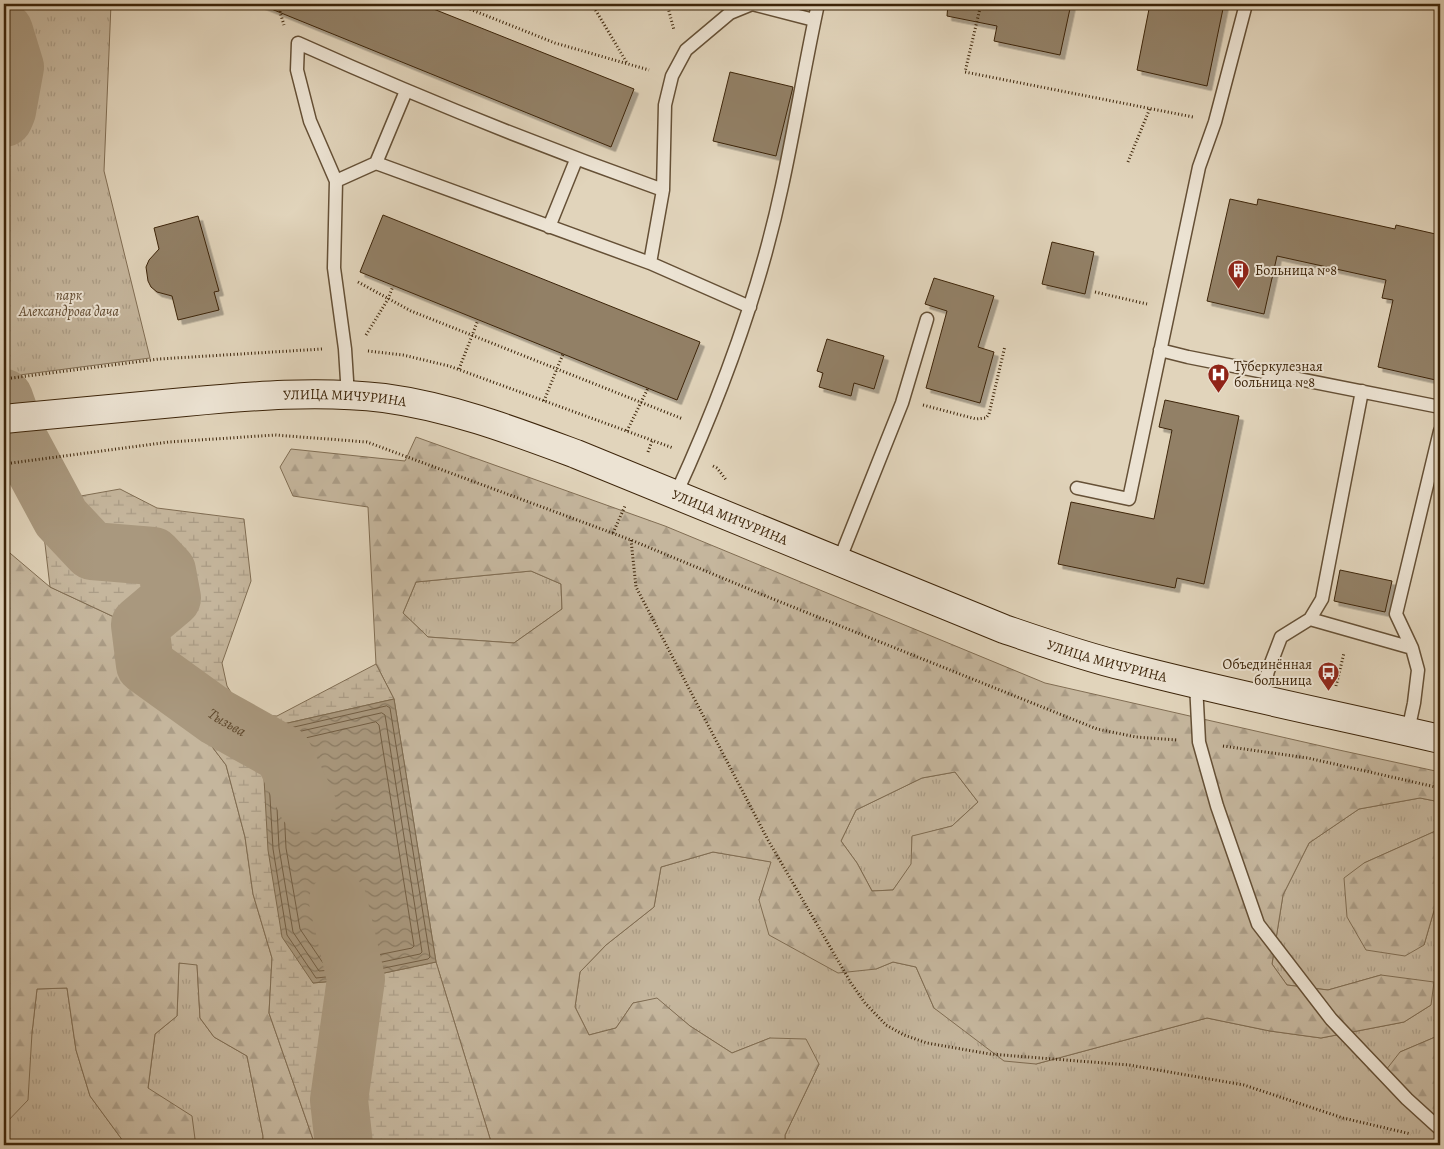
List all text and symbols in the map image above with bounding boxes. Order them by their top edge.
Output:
building icon: Больница №8 [1227,258,1251,289]
place label: Больница №8 [1255,261,1337,280]
park label: парк Александрова дача [18,286,120,321]
place label: Туберкулезная больница №8 [1234,357,1323,392]
hospital icon: Туберкулезная больница №8 [1206,362,1230,393]
street label: УЛИЦА МИЧУРИНА [283,385,409,412]
street label: УЛИЦА МИЧУРИНА [669,485,791,550]
street label: УЛИЦА МИЧУРИНА [1044,635,1170,687]
place label: Объединённая больница [1223,655,1313,690]
bus stop icon: Объединённая больница [1316,660,1340,691]
water label: Тызьва [204,704,250,741]

